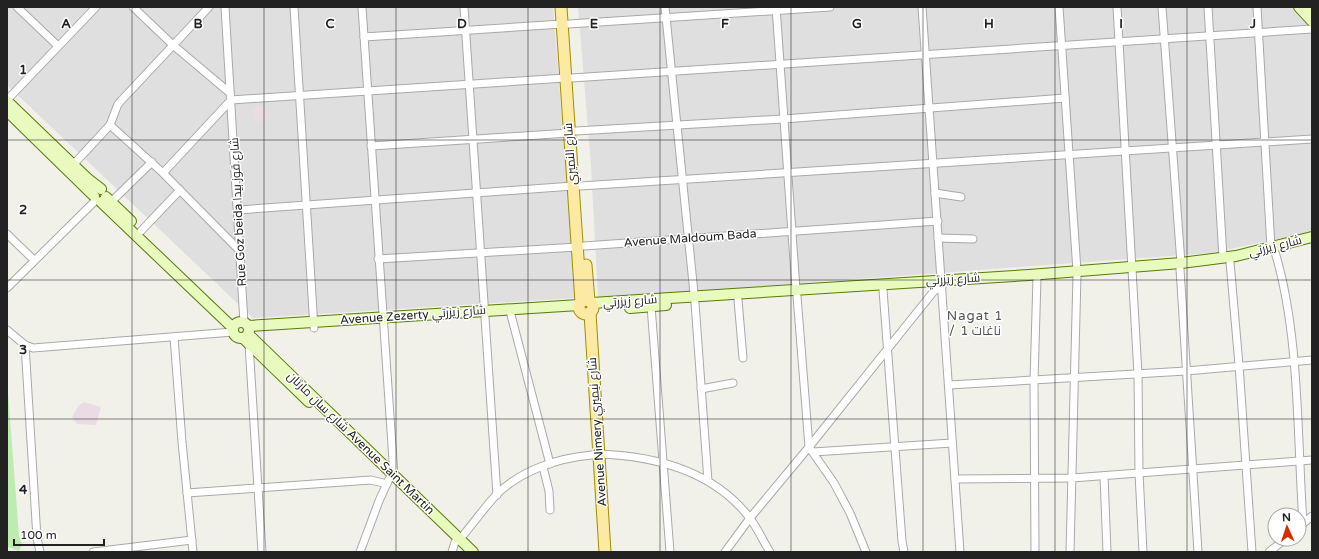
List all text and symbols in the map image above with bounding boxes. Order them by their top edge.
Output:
text: A [61,16,71,32]
text: B [193,16,203,32]
text: C [325,16,335,32]
text: D [457,16,467,32]
text: E [590,16,598,32]
text: F [721,16,729,32]
text: G [852,16,862,32]
text: H [984,16,994,32]
text: I [1119,16,1123,32]
text: J [1249,16,1256,32]
text: 1 [19,62,27,78]
street label: شارع النميري [561,122,582,186]
street label: Rue Goz beida شارع قوز بيدا [227,137,250,287]
text: 2 [19,202,27,218]
street label: Avenue Maldoum Bada [623,226,757,250]
street label: شارع زيزرتي [1247,233,1304,262]
street label: شارع زيزرتي [926,271,981,290]
street label: شارع زيزرتي [602,292,658,313]
street label: Avenue Zezerty شارع زيزرتي [340,303,487,330]
district label: Nagat 1 / ناغات 1 [947,308,1003,339]
text: 3 [19,342,27,358]
street label: Avenue Nimery شارع نيميري [585,357,612,507]
street label: شارع سان مارتان Avenue Saint Martin [284,369,437,518]
text: 4 [19,482,28,498]
north arrow [1267,507,1307,547]
text: N [1282,511,1291,524]
scale bar [14,521,104,547]
text: 100 m [20,528,57,542]

